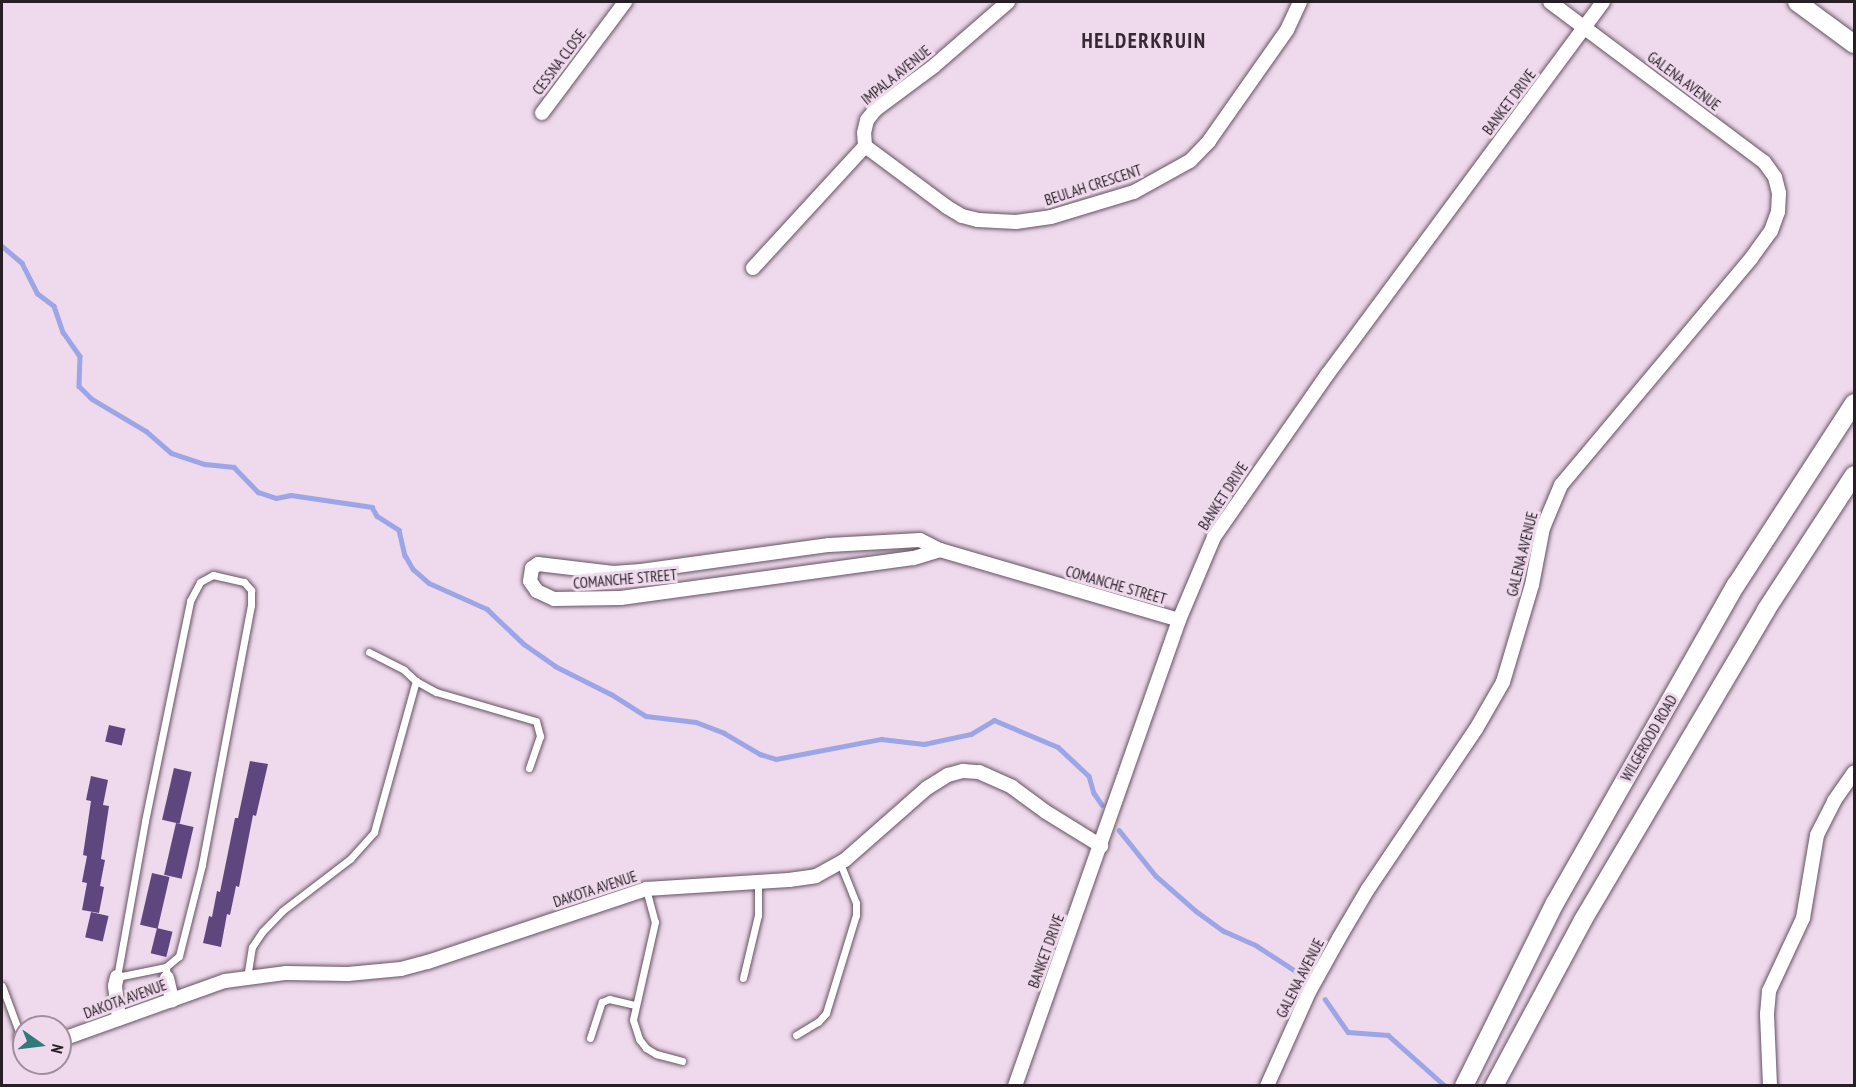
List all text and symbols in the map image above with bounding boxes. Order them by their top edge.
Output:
street label: CESSNA CLOSE [528,26,590,98]
district label: HELDERKRUIN [1081,28,1207,54]
street label: IMPALA AVENUE [857,41,935,109]
street label: GALENA AVENUE [1644,47,1724,115]
street label: BANKET DRIVE [1478,65,1540,139]
street label: BEULAH CRESCENT [1042,161,1144,209]
street label: BANKET DRIVE [1194,458,1252,534]
street label: GALENA AVENUE [1503,509,1541,599]
street label: COMANCHE STREET [1064,562,1168,608]
street label: COMANCHE STREET [572,566,678,592]
street label: WILGEROOD ROAD [1617,692,1681,784]
street label: DAKOTA AVENUE [550,867,640,911]
street label: BANKET DRIVE [1024,911,1068,991]
street label: GALENA AVENUE [1272,935,1328,1021]
street label: DAKOTA AVENUE [81,976,169,1022]
north arrow [12,1015,72,1075]
text: N [47,1042,68,1055]

